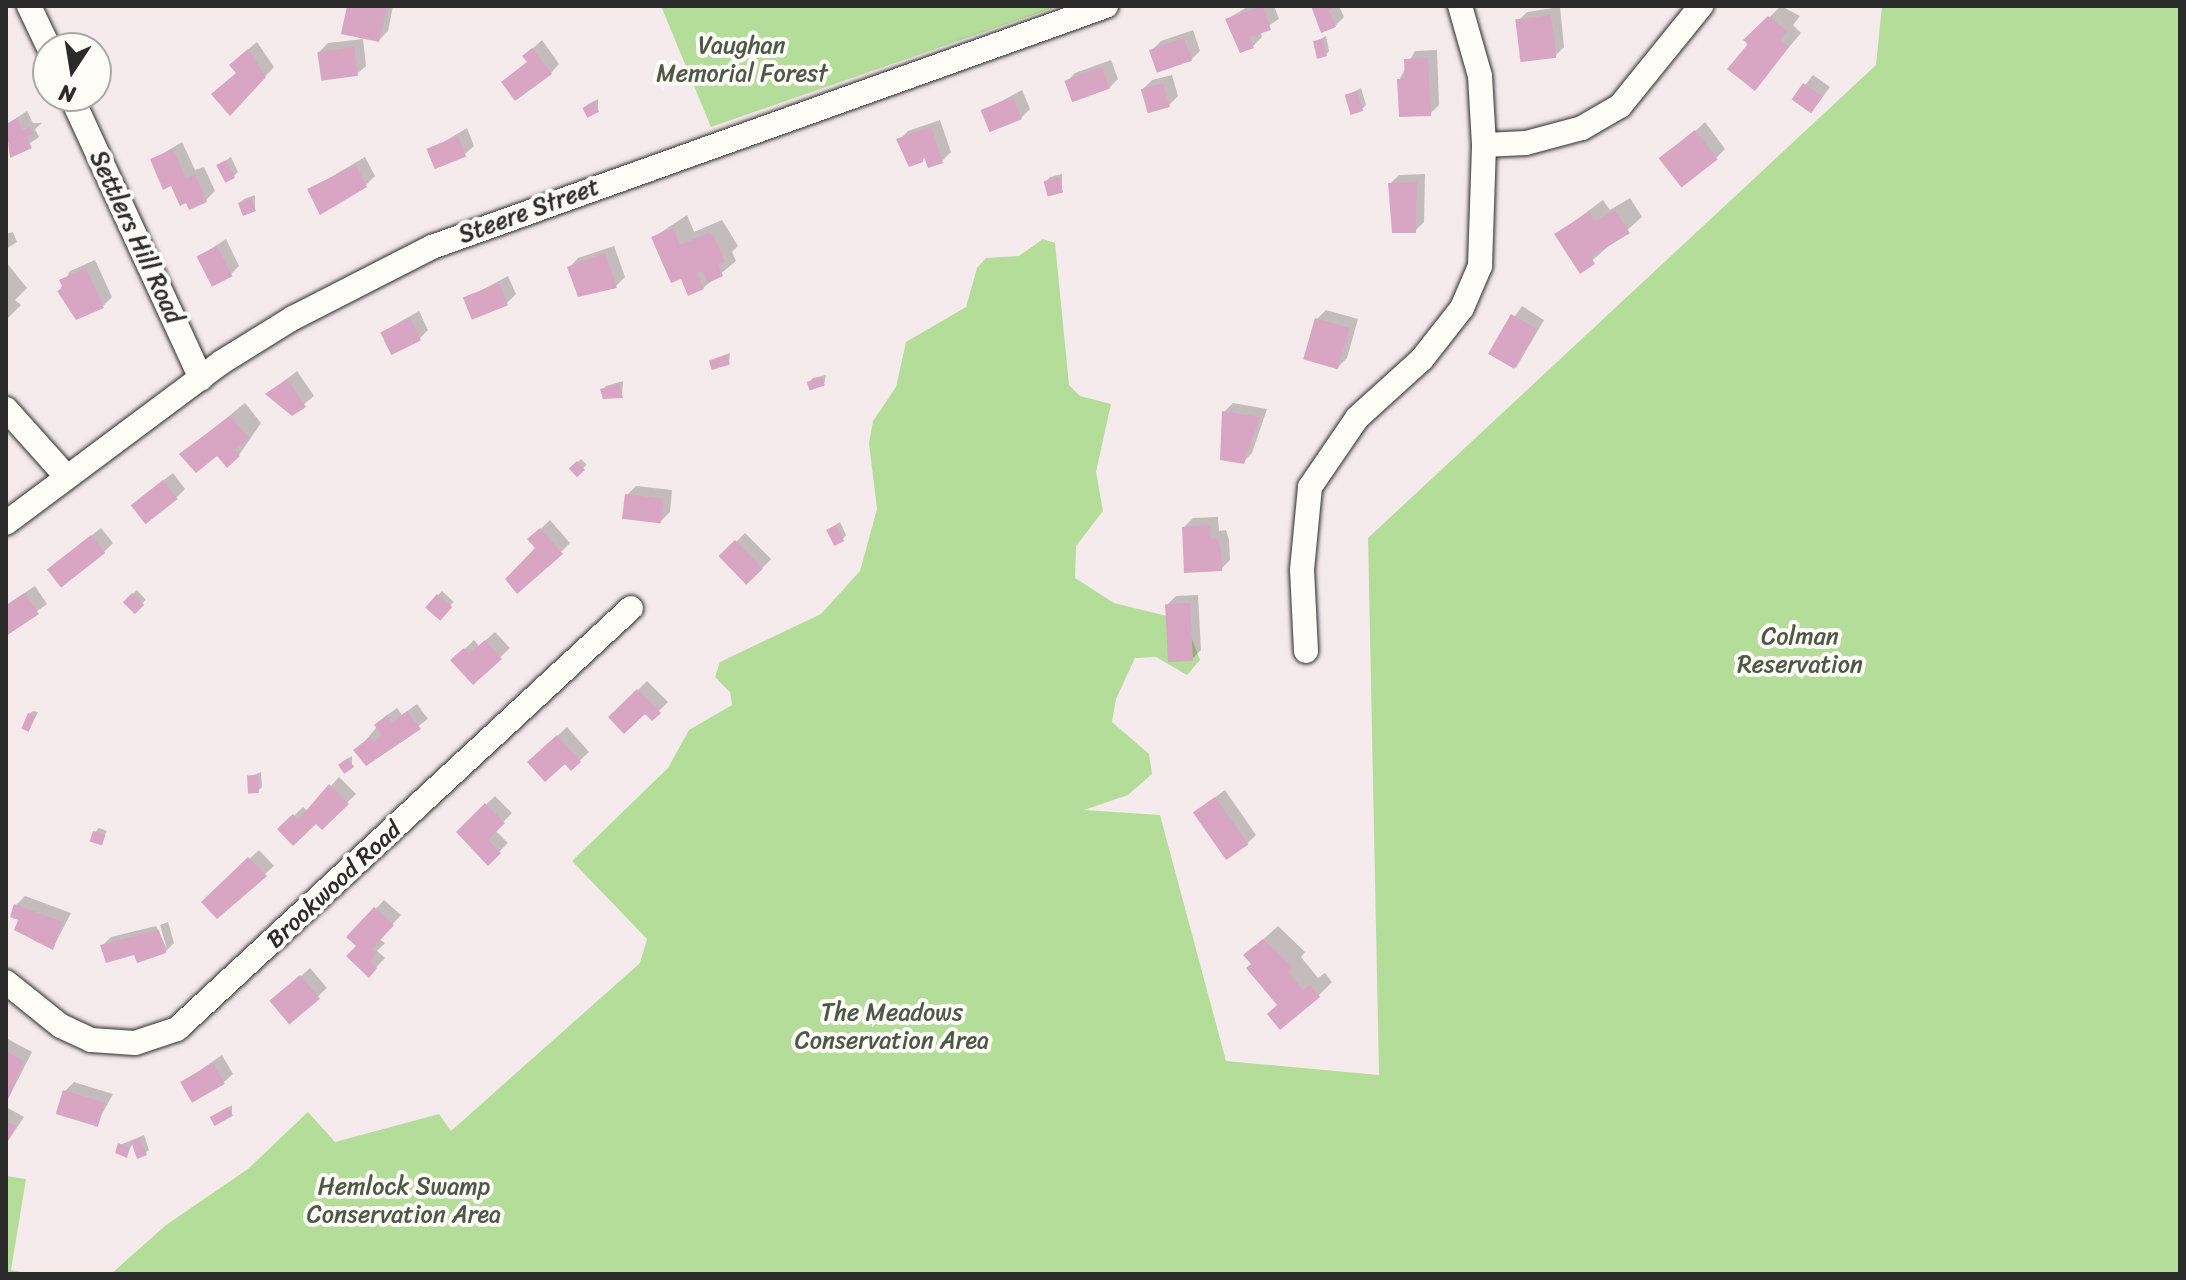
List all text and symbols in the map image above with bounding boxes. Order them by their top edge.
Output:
north arrow [32,32,112,112]
park label: Vaughan Memorial Forest [656,32,828,88]
text: N [56,73,79,115]
street label: Settlers Hill Road [83,146,189,328]
street label: Steere Street [455,172,603,250]
park label: Colman Reservation [1737,623,1863,679]
street label: Brookwood Road [261,815,407,955]
park label: The Meadows Conservation Area [794,999,990,1055]
park label: Hemlock Swamp Conservation Area [306,1173,502,1229]

